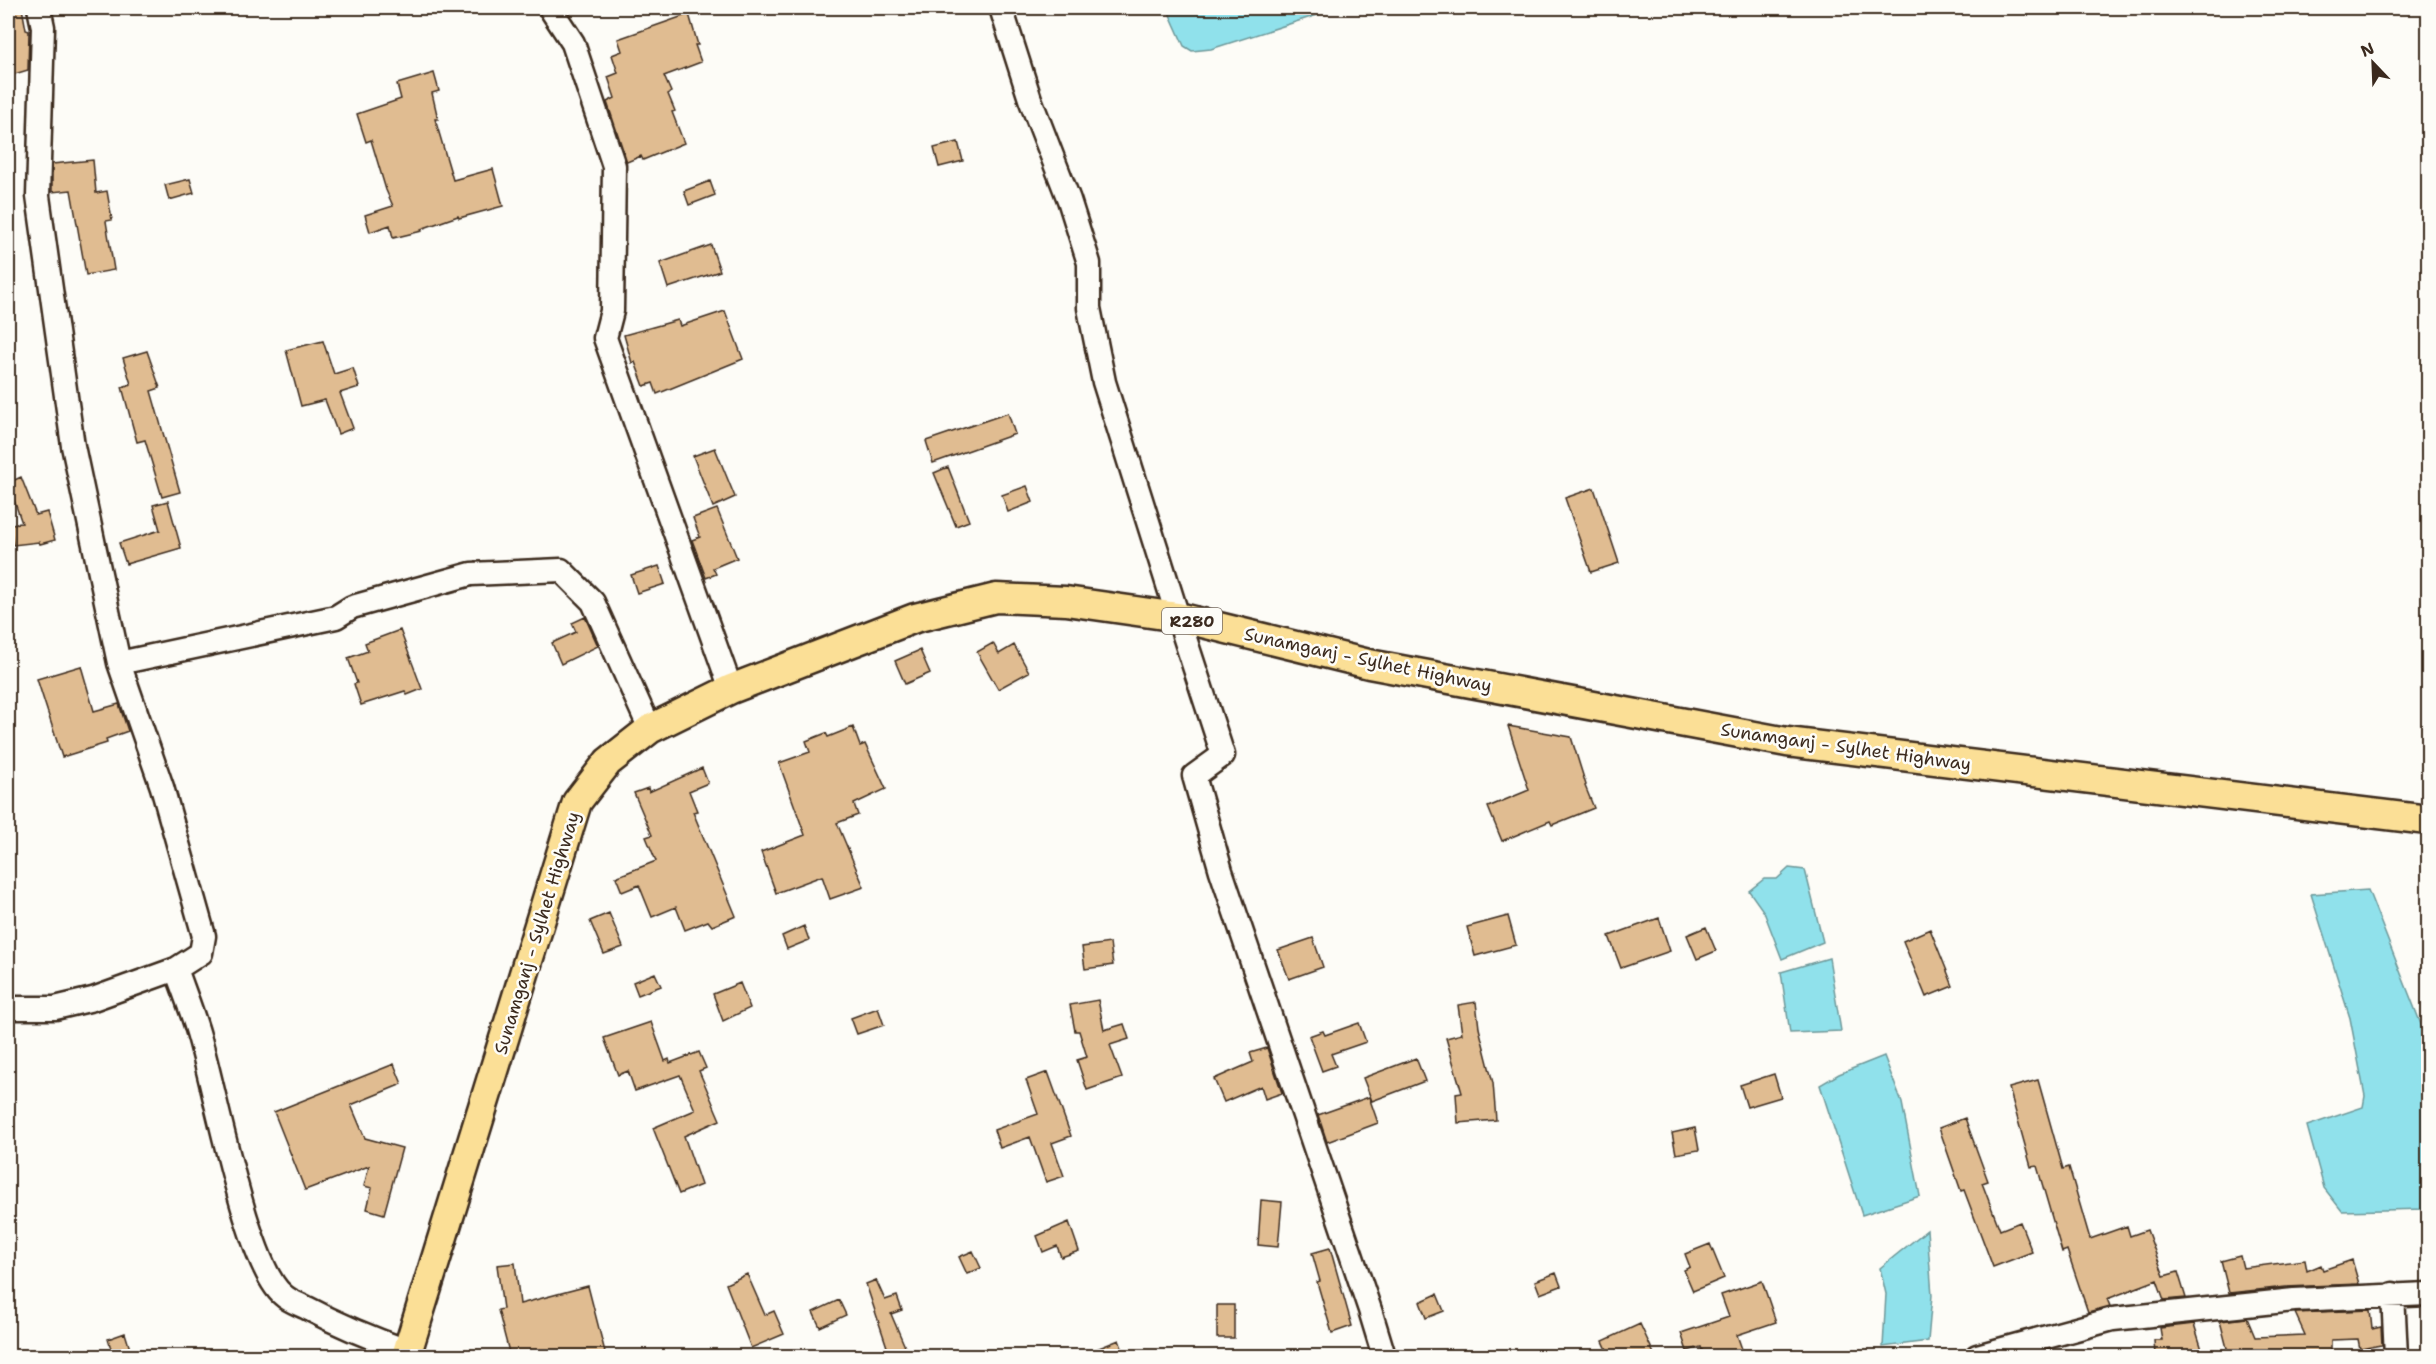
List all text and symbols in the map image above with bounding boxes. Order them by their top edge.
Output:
north arrow [2343,33,2403,93]
text: N [2357,38,2377,62]
road number: R280 [1162,608,1222,634]
street label: Sunamganj - Sylhet Highway [1242,622,1494,698]
street label: Sunamganj - Sylhet Highway [1719,718,1973,776]
street label: Sunamganj - Sylhet Highway [489,809,585,1057]

